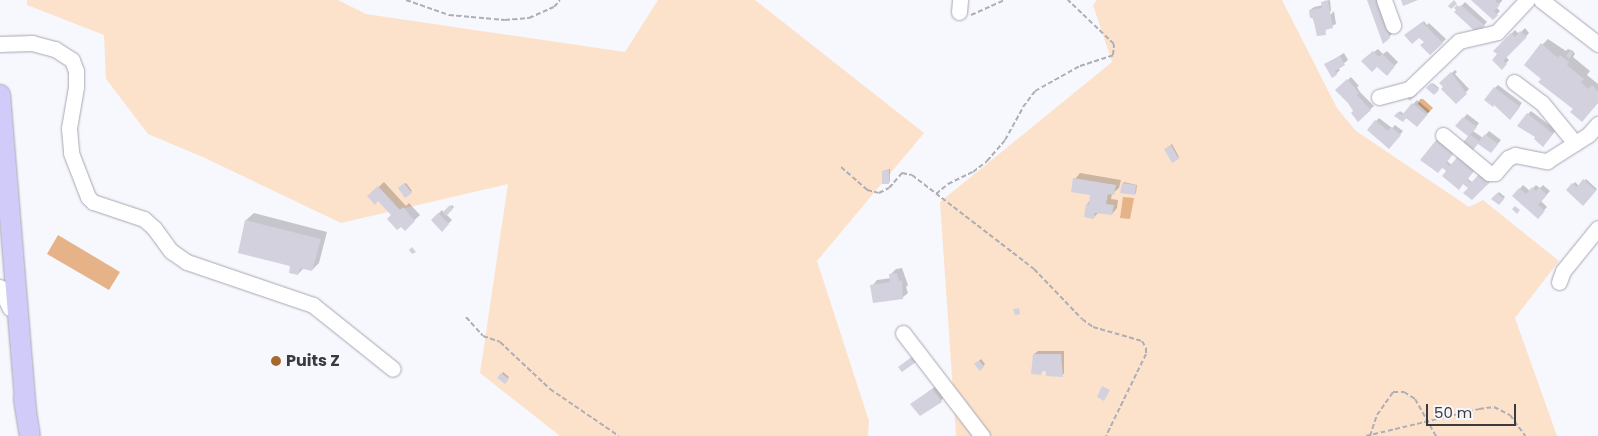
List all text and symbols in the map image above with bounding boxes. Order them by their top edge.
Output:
place label: Puits Z [286,351,340,371]
marker: Puits Z [270,355,282,367]
scale bar [1428,394,1518,426]
text: 50 m [1434,402,1472,423]

